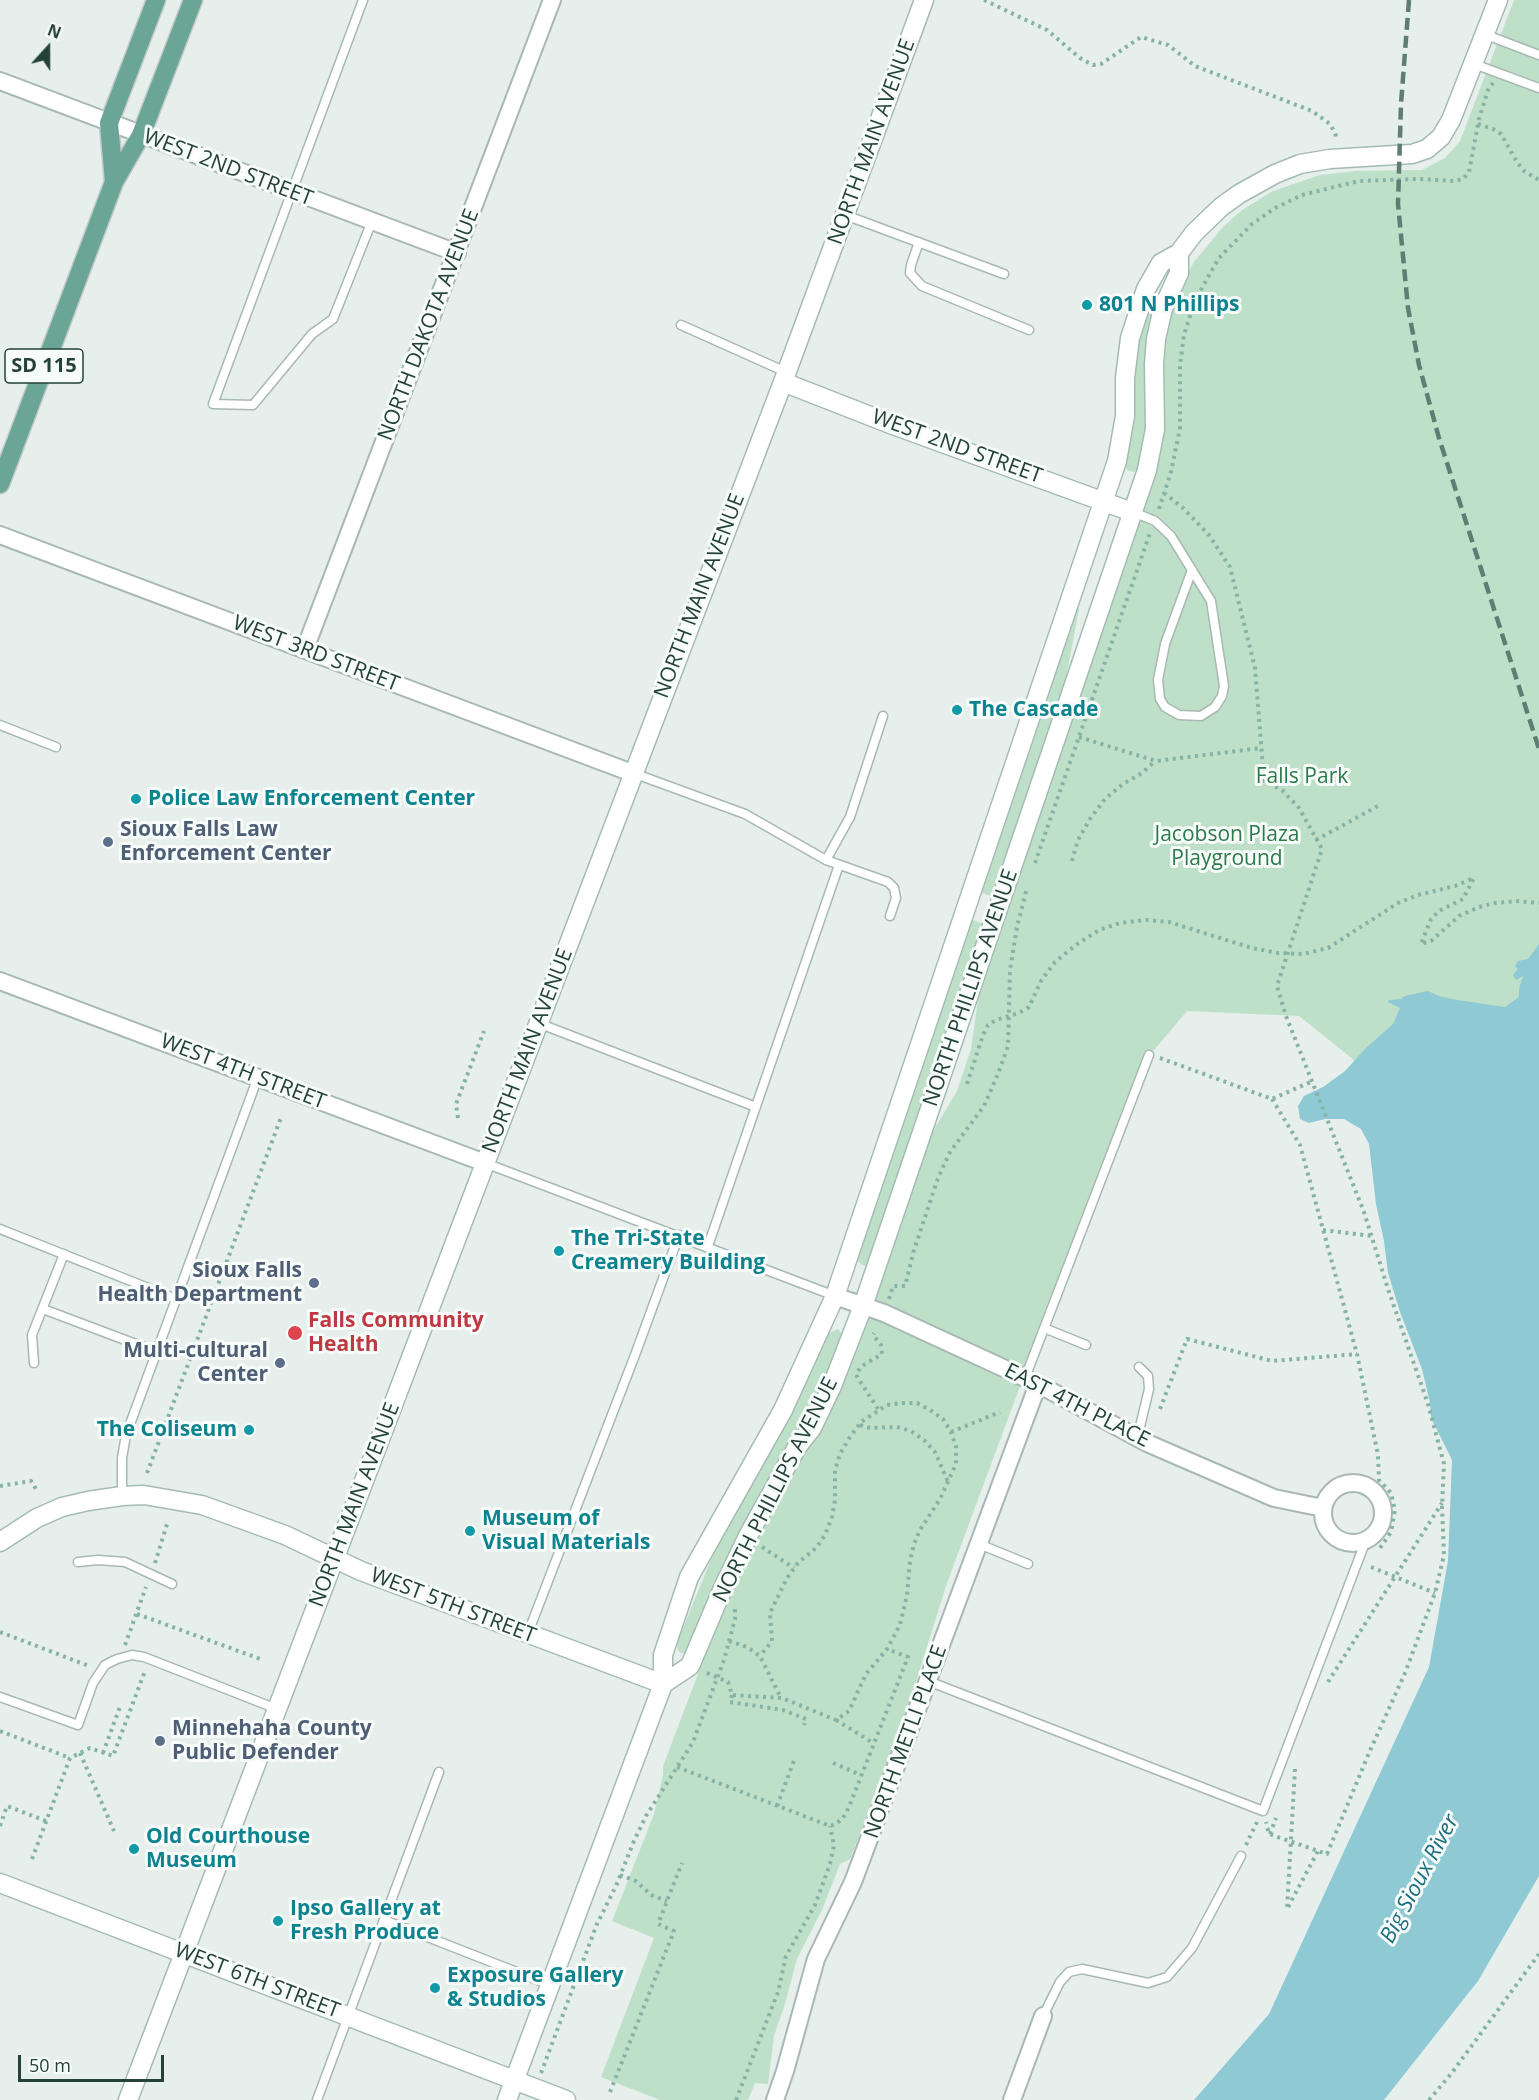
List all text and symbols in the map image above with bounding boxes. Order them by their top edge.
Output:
north arrow [18,18,78,78]
text: N [44,19,64,44]
street label: NORTH MAIN AVENUE [823,36,921,248]
street label: WEST 2ND STREET [140,124,316,212]
street label: NORTH DAKOTA AVENUE [373,206,485,444]
place label: 801 N Phillips [1099,292,1239,318]
marker: 801 N Phillips [1080,298,1094,312]
road number: SD 115 [5,349,83,383]
street label: WEST 2ND STREET [869,405,1045,489]
street label: NORTH MAIN AVENUE [649,490,751,702]
street label: WEST 3RD STREET [229,611,403,697]
place label: The Cascade [969,697,1099,723]
marker: The Cascade [950,703,964,717]
park label: Falls Park [1256,764,1348,790]
place label: Police Law Enforcement Center [148,786,475,812]
marker: Police Law Enforcement Center [129,792,143,806]
place label: Sioux Falls Law Enforcement Center [120,817,331,867]
park label: Jacobson Plaza Playground [1155,822,1299,872]
marker: Sioux Falls Law Enforcement Center [101,835,115,849]
street label: NORTH PHILLIPS AVENUE [919,866,1023,1110]
street label: NORTH MAIN AVENUE [477,945,579,1157]
street label: WEST 4TH STREET [157,1029,329,1115]
place label: The Tri-State Creamery Building [571,1226,765,1276]
marker: The Tri-State Creamery Building [552,1244,566,1258]
place label: Sioux Falls Health Department [98,1258,302,1308]
marker: Sioux Falls Health Department [307,1276,321,1290]
place label: Falls Community Health [308,1308,484,1358]
marker: Falls Community Health [286,1324,304,1342]
place label: Multi-cultural Center [123,1338,268,1388]
marker: Multi-cultural Center [273,1356,287,1370]
street label: EAST 4TH PLACE [1000,1359,1154,1453]
street label: NORTH PHILLIPS AVENUE [708,1373,844,1607]
street label: NORTH MAIN AVENUE [304,1399,406,1611]
place label: The Coliseum [97,1417,237,1443]
marker: The Coliseum [242,1423,256,1437]
place label: Museum of Visual Materials [482,1506,650,1556]
marker: Museum of Visual Materials [463,1524,477,1538]
street label: WEST 5TH STREET [367,1563,539,1649]
street label: NORTH METLI PLACE [859,1642,953,1842]
place label: Minnehaha County Public Defender [172,1716,372,1766]
marker: Minnehaha County Public Defender [153,1734,167,1748]
water label: Big Sioux River [1375,1810,1465,1948]
place label: Old Courthouse Museum [146,1824,310,1874]
marker: Old Courthouse Museum [127,1842,141,1856]
place label: Ipso Gallery at Fresh Produce [290,1896,441,1946]
marker: Ipso Gallery at Fresh Produce [271,1914,285,1928]
street label: WEST 6TH STREET [171,1938,343,2024]
place label: Exposure Gallery & Studios [447,1963,623,2013]
marker: Exposure Gallery & Studios [428,1981,442,1995]
scale bar [21,2043,166,2081]
text: 50 m [29,2053,71,2077]

